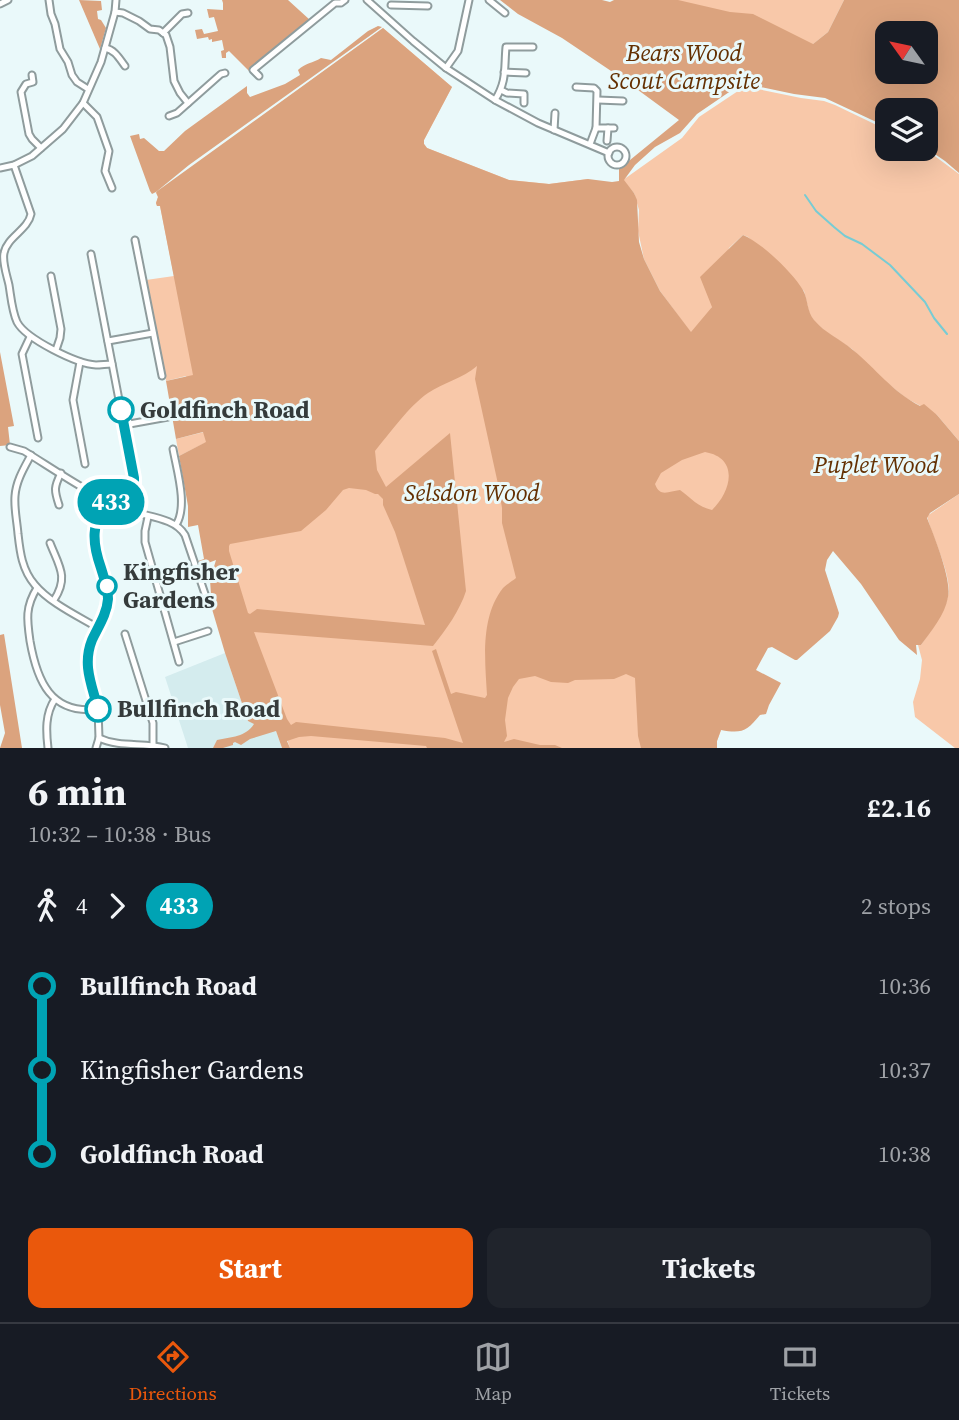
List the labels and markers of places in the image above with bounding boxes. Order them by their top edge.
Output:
place label: Goldfinch Road [140,393,310,426]
marker: Goldfinch Road [108,397,134,423]
place label: Kingfisher Gardens [123,555,240,616]
marker: Kingfisher Gardens [97,576,117,596]
place label: Bullfinch Road [117,692,280,725]
marker: Bullfinch Road [85,696,111,722]

